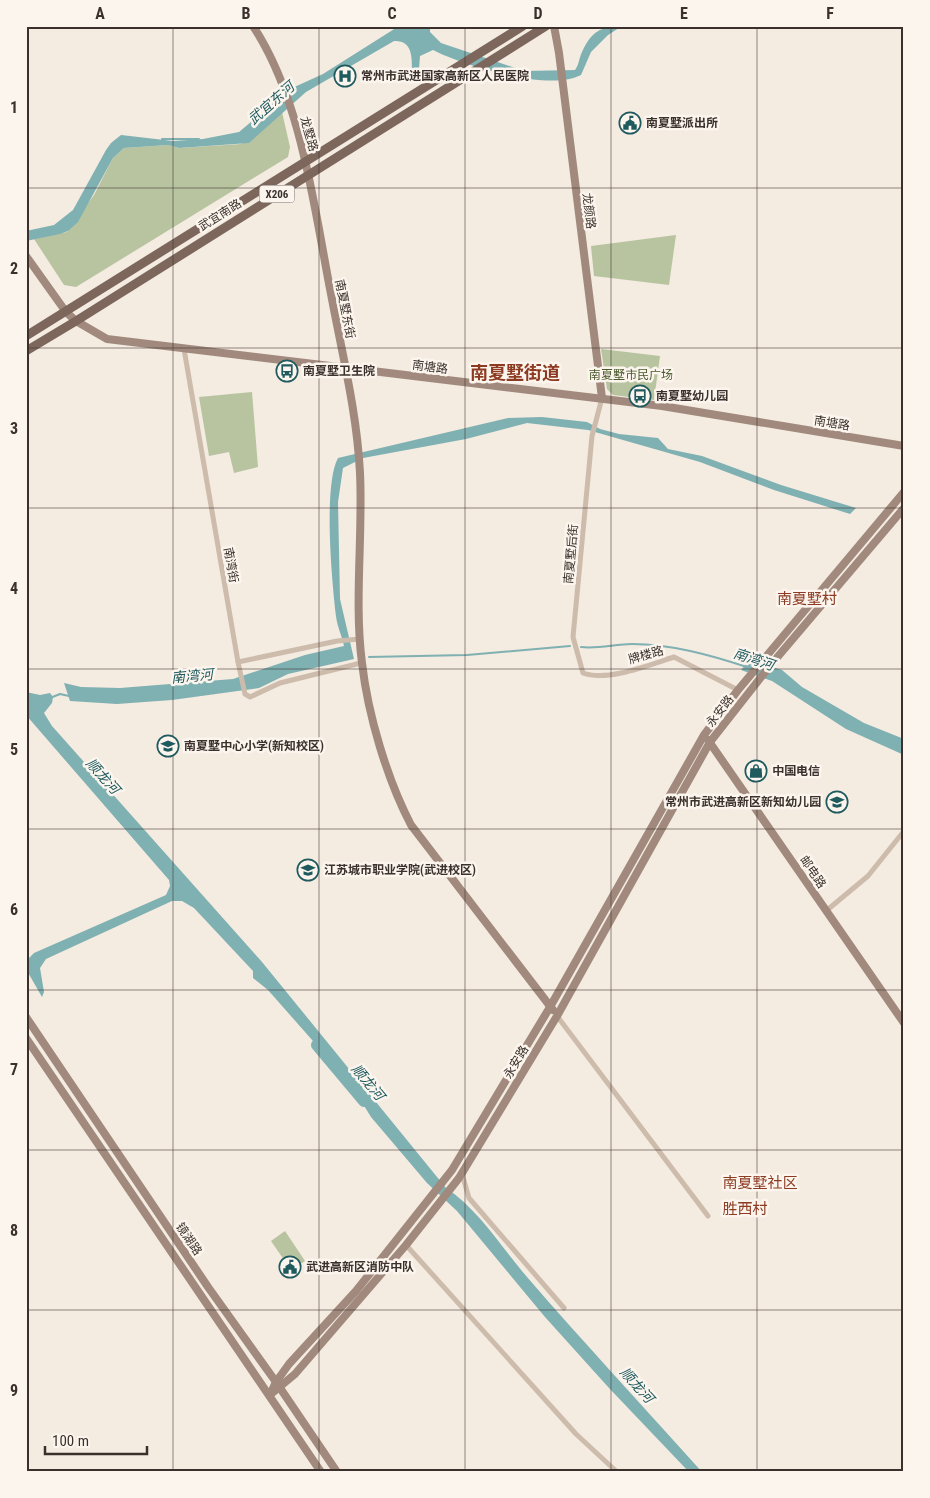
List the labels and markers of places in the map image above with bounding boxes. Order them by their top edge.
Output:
hospital icon: 常州市武进国家高新区人民医院 [333,64,357,88]
place label: 常州市武进国家高新区人民医院 [361,69,529,83]
public building icon: 南夏墅派出所 [618,111,642,135]
place label: 南夏墅派出所 [646,116,718,130]
bus stop icon: 南夏墅卫生院 [275,359,299,383]
place label: 南夏墅卫生院 [303,364,375,378]
bus stop icon: 南夏墅幼儿园 [628,384,652,408]
place label: 南夏墅幼儿园 [656,389,728,403]
school or university icon: 南夏墅中心小学(新知校区) [156,734,180,758]
place label: 南夏墅中心小学(新知校区) [184,739,324,753]
shop icon: 中国电信 [744,759,768,783]
place label: 中国电信 [772,764,820,778]
school or university icon: 常州市武进高新区新知幼儿园 [825,790,849,814]
place label: 常州市武进高新区新知幼儿园 [665,795,821,809]
school or university icon: 江苏城市职业学院(武进校区) [296,858,320,882]
place label: 江苏城市职业学院(武进校区) [324,863,476,877]
public building icon: 武进高新区消防中队 [278,1255,302,1279]
place label: 武进高新区消防中队 [306,1260,414,1274]

